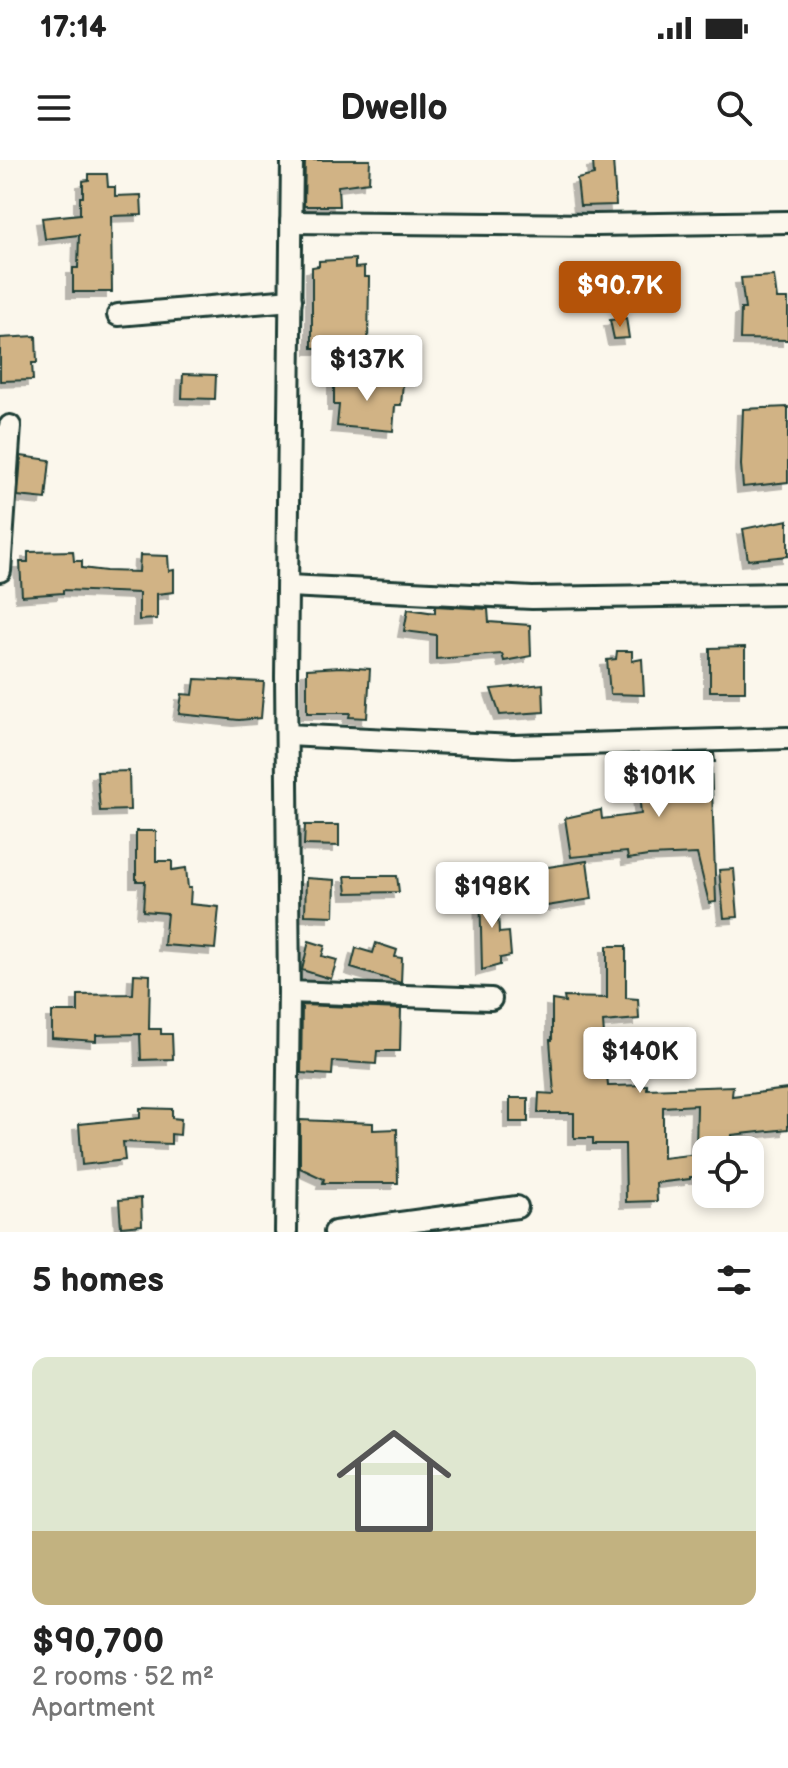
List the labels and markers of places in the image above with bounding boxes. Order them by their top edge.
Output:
pin: $90.7K [555,261,685,329]
pin: $137K [311,335,423,403]
pin: $101K [603,751,715,819]
pin: $198K [436,862,548,930]
pin: $140K [584,1027,696,1095]

